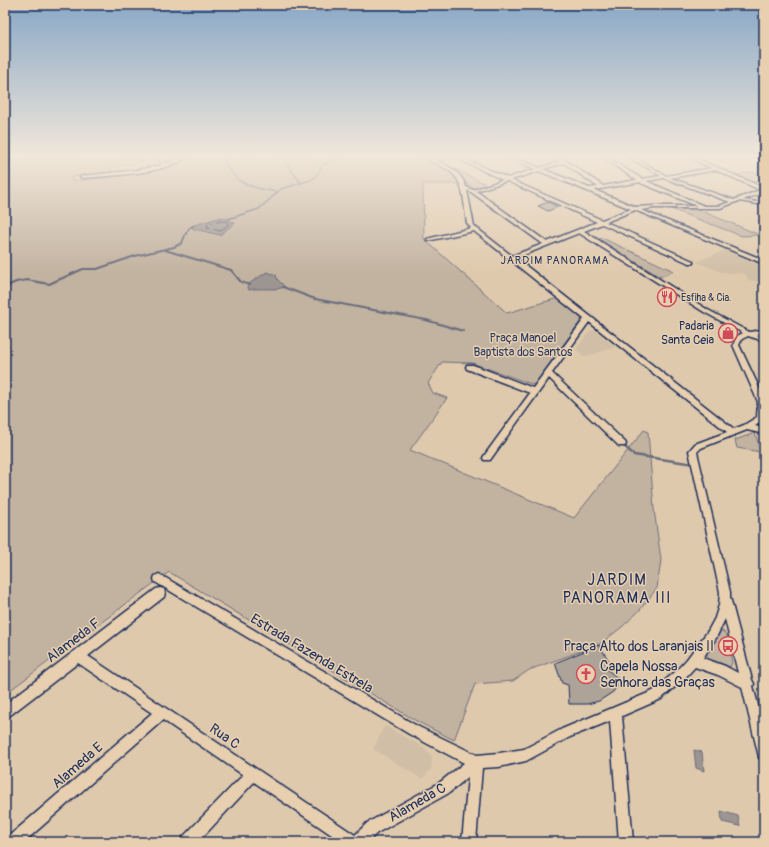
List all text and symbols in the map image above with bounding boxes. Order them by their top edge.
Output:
district label: JARDIM PANORAMA [500,254,610,267]
restaurant icon: Esfiha & Cia. [656,286,678,308]
place label: Esfiha & Cia. [681,292,731,304]
place label: Padaria Santa Ceia [661,319,714,348]
shop icon: Padaria Santa Ceia [717,322,739,344]
park label: Praça Manoel Baptista dos Santos [474,331,573,360]
district label: JARDIM PANORAMA III [563,570,672,608]
street label: Estrada Fazenda Estrela [247,610,376,697]
street label: Alameda F [43,615,104,666]
bus stop icon: Praça Alto dos Laranjais II [717,635,739,657]
place label: Praça Alto dos Laranjais II [563,638,714,655]
place label: Capela Nossa Senhora das Graças [600,658,716,691]
church icon: Capela Nossa Senhora das Graças [575,663,597,685]
street label: Rua C [206,720,244,753]
street label: Alameda E [48,739,106,792]
street label: Alameda C [386,779,449,826]

